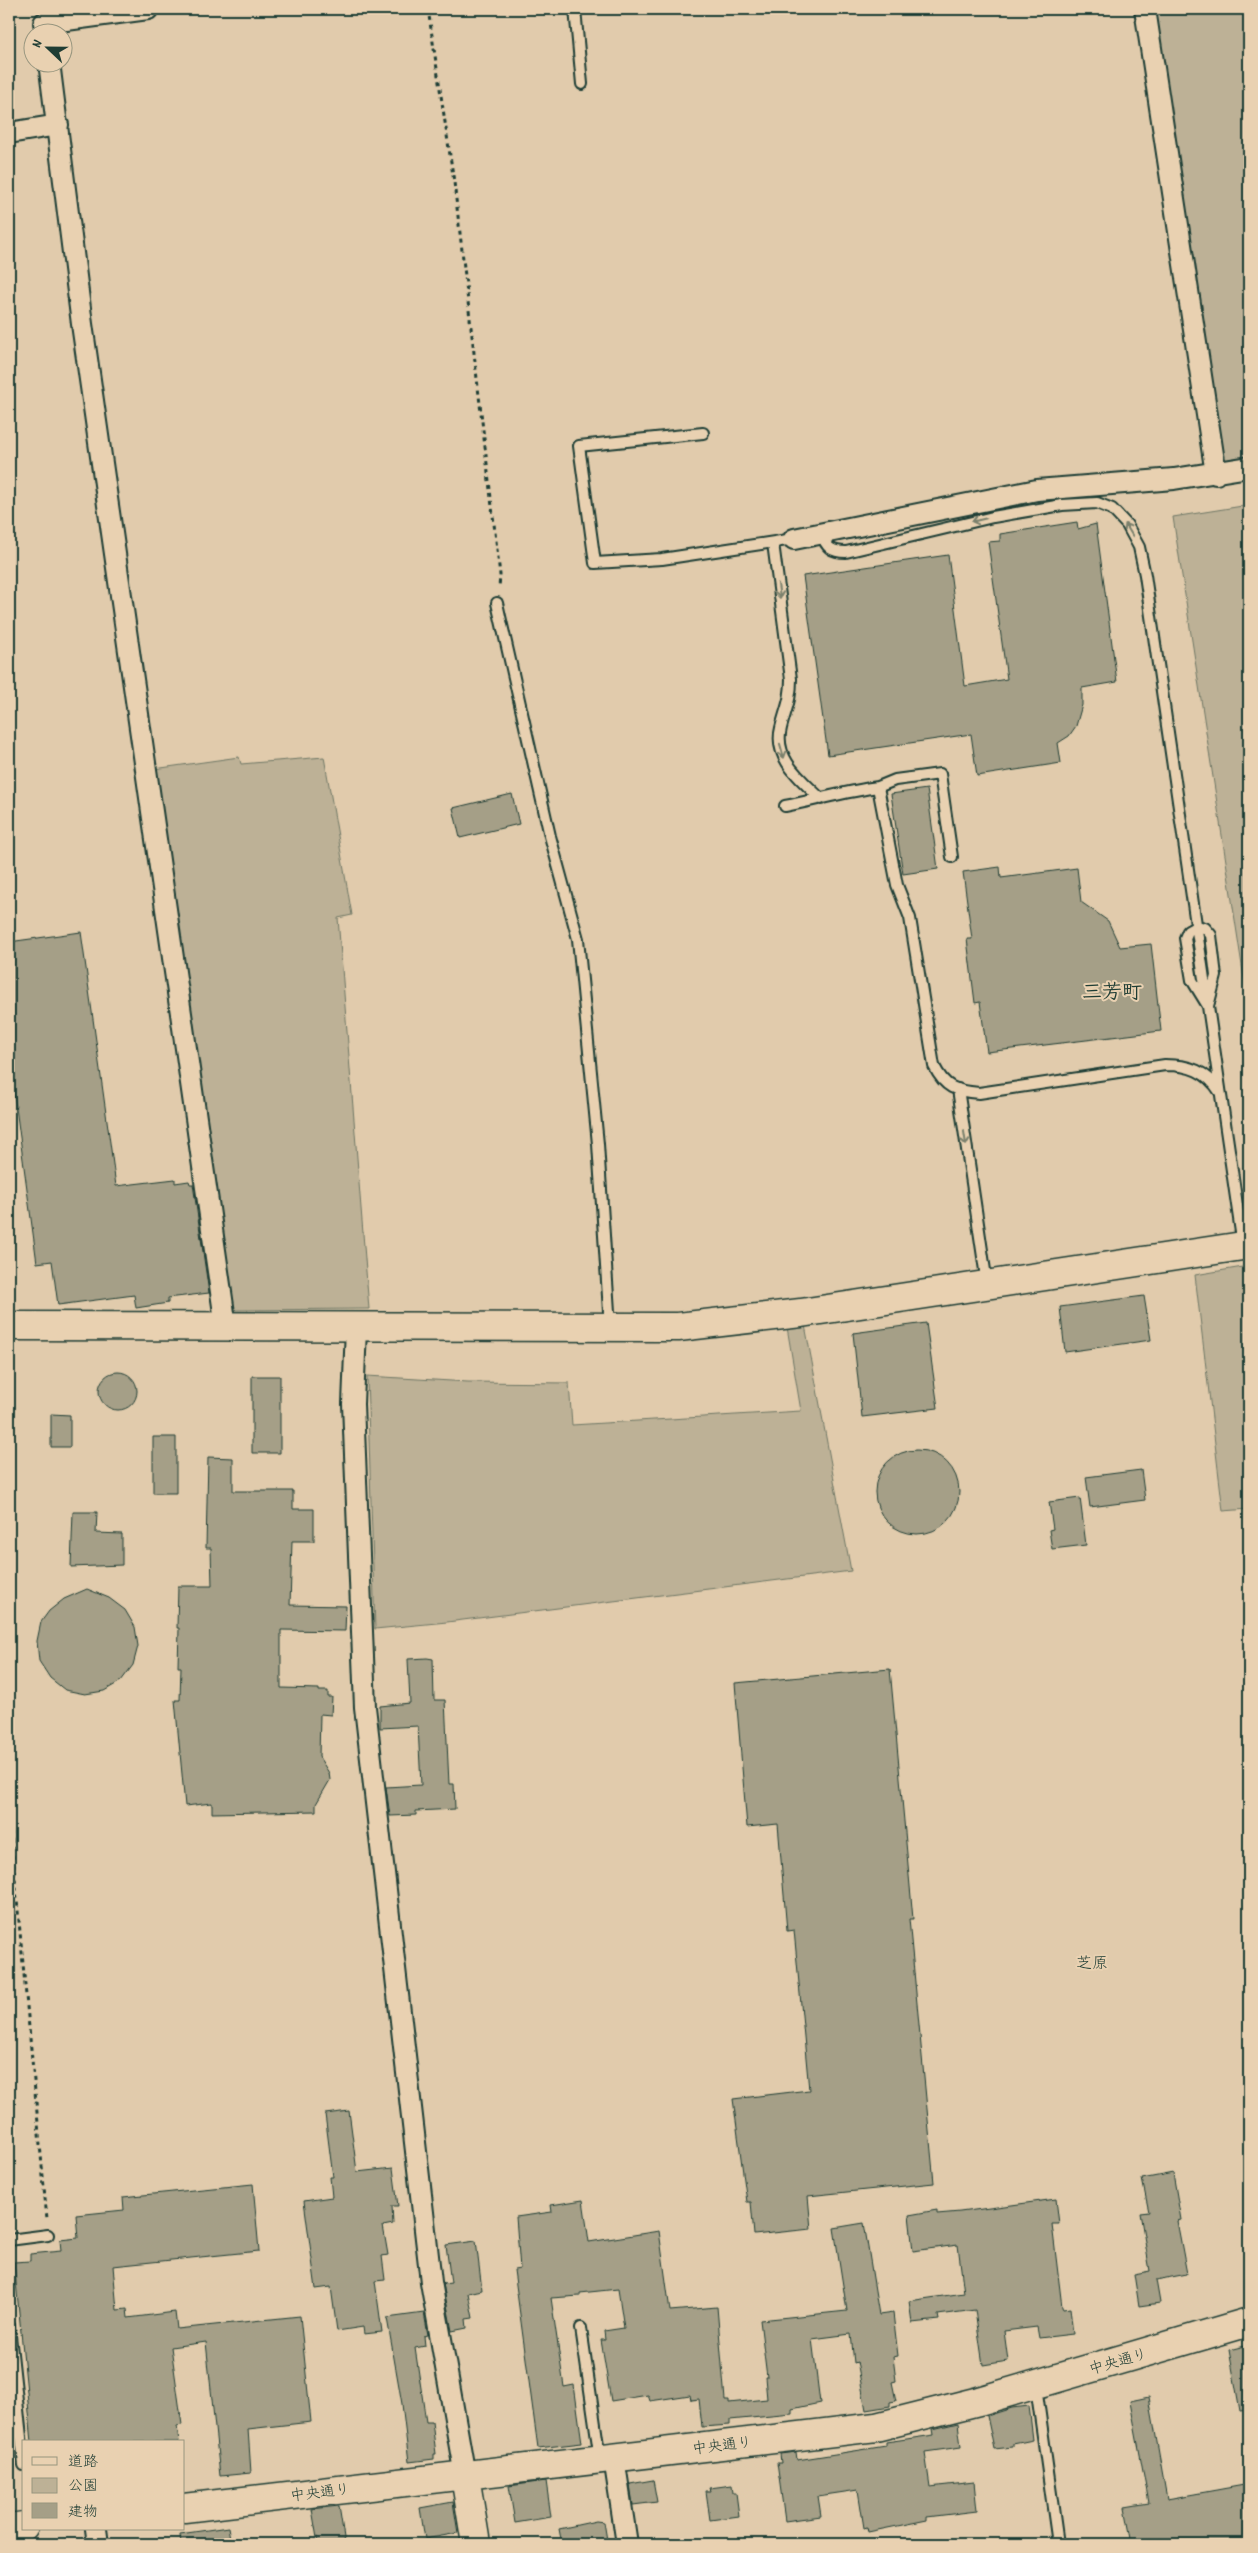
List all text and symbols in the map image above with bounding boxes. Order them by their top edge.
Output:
north arrow [22,22,72,72]
text: N [27,37,48,51]
one-way arrow [972,516,988,525]
one-way arrow [1124,523,1134,537]
one-way arrow [774,583,784,599]
one-way arrow [778,742,787,758]
district label: 三芳町 [1082,980,1142,1008]
one-way arrow [960,1129,970,1145]
district label: 芝原 [1076,1953,1108,1976]
street label: 中央通り [1087,2344,1150,2382]
street label: 中央通り [691,2432,753,2462]
legend [22,2440,185,2530]
text: 道路 [68,2452,98,2474]
text: 公園 [68,2476,98,2498]
street label: 中央通り [289,2479,351,2509]
text: 建物 [68,2502,98,2524]

